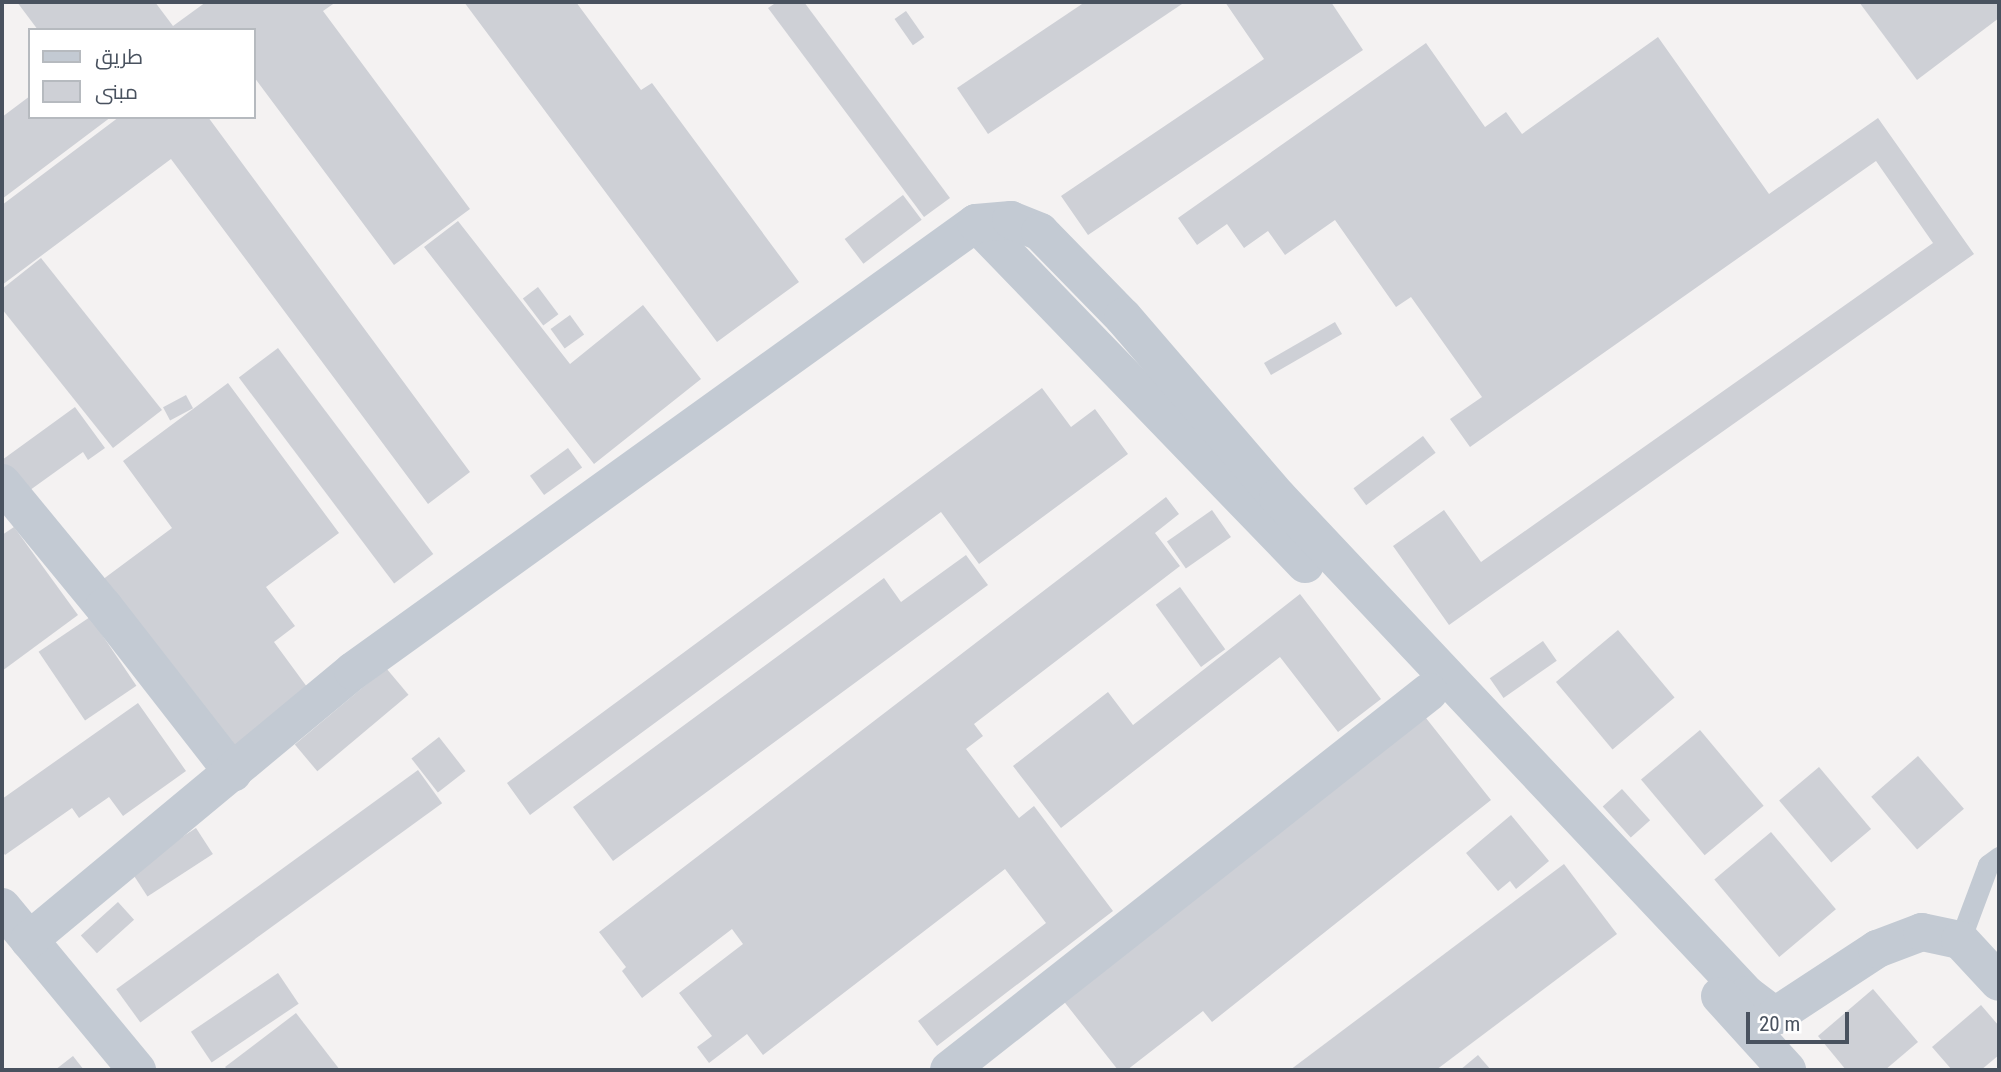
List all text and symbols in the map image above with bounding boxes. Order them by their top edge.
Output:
legend [28,28,256,119]
text: طريق [95,45,143,69]
text: مبنى [95,80,138,104]
scale bar [1749,998,1852,1042]
text: 20 m [1759,1012,1800,1036]

